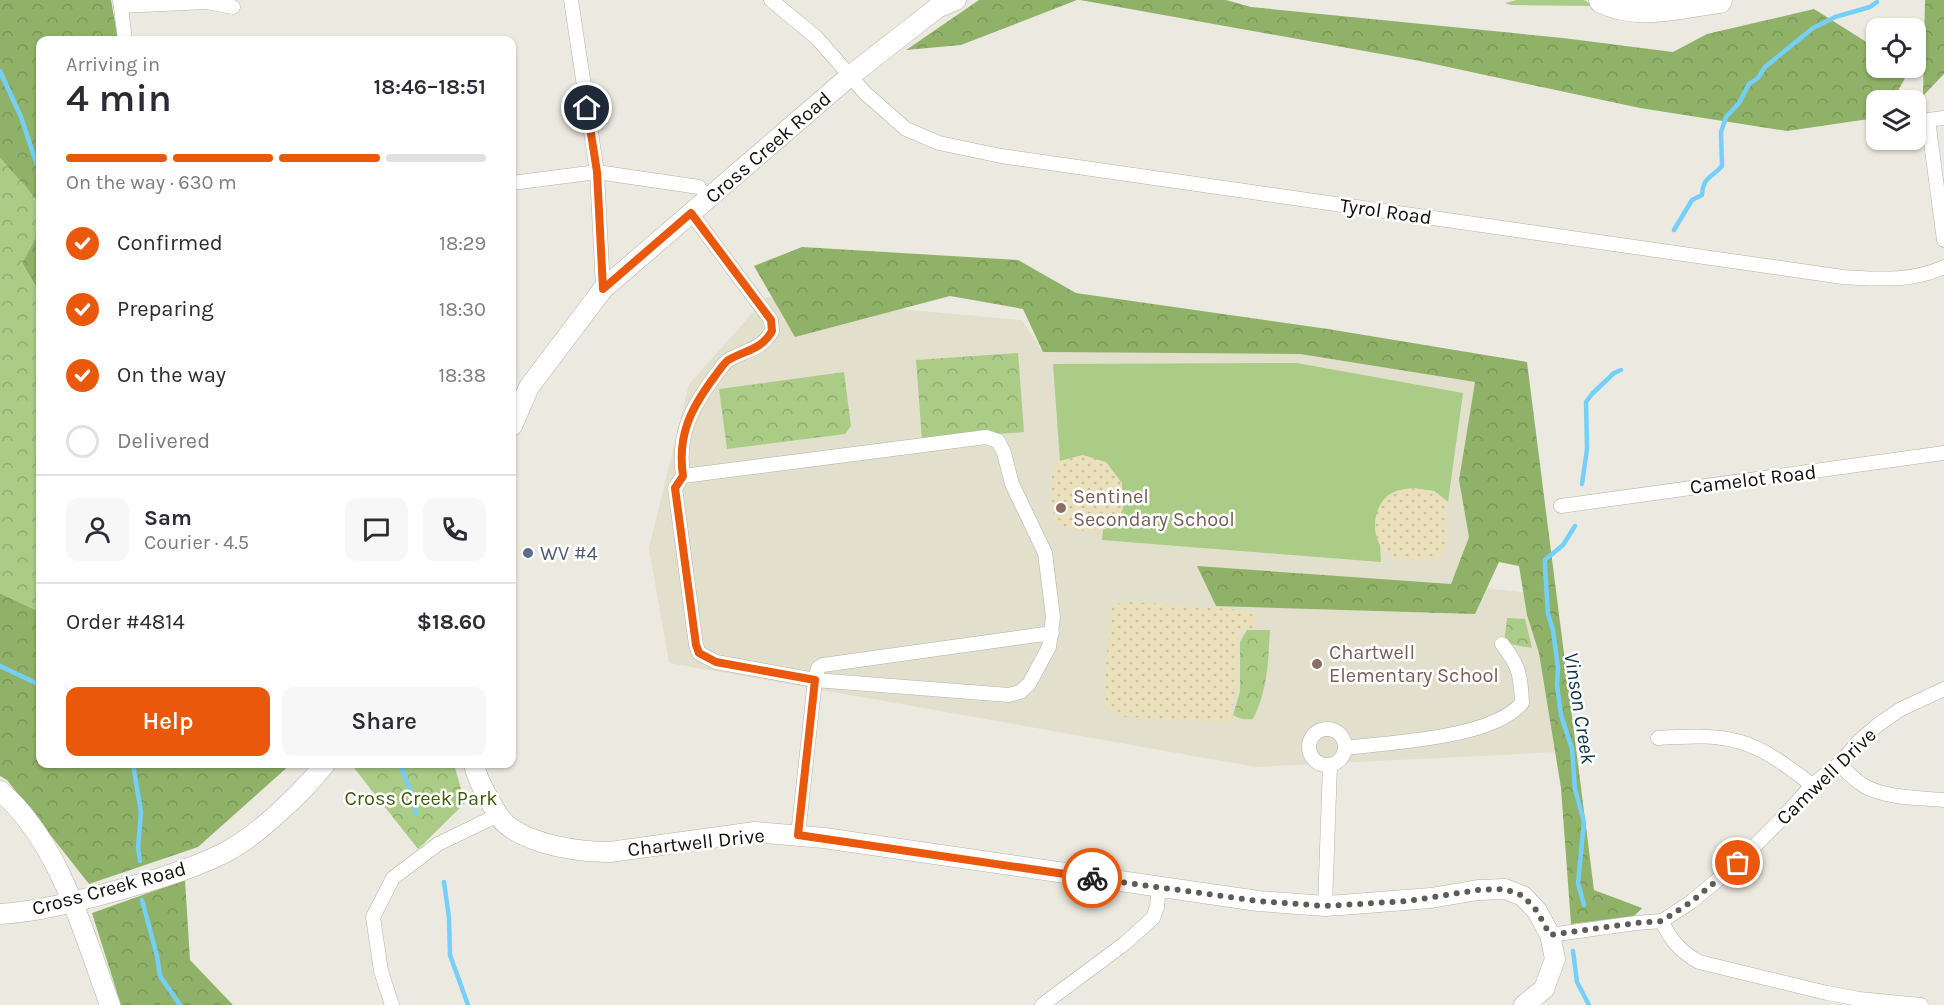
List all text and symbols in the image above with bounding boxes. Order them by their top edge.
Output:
map controls [1866,18,1926,150]
button: locate [1866,18,1926,78]
text: Arriving in [66,53,160,76]
text: 18:46–18:51 [374,74,486,100]
text: 4 min [66,75,172,121]
pin [561,82,612,133]
street label: Cross Creek Road [701,87,836,208]
button: layers [1866,90,1926,150]
icon: home [570,91,603,124]
text: On the way · 630 m [66,171,237,194]
street label: Tyrol Road [1339,194,1433,229]
icon: check [66,227,99,260]
text: Confirmed [117,230,223,256]
text: 18:29 [439,232,486,255]
icon: check [66,293,99,326]
text: Preparing [117,296,214,322]
text: 18:30 [439,298,486,321]
icon: check [66,359,99,392]
text: On the way [117,362,226,388]
text: 18:38 [438,364,486,387]
text: Delivered [117,428,210,454]
street label: Camelot Road [1689,460,1818,499]
place label: Sentinel Secondary School [1073,485,1235,531]
button: person [66,498,129,561]
button: chat [345,498,408,561]
button: phone [423,498,486,561]
marker: Sentinel Secondary School [1054,501,1068,515]
text: Sam [144,505,192,531]
text: Courier · 4.5 [144,531,249,554]
place label: WV #4 [540,542,598,565]
marker: WV #4 [521,546,535,560]
text: Order #4814 [66,609,185,635]
text: $18.60 [417,609,486,635]
place label: Chartwell Elementary School [1329,641,1499,687]
water label: Vinson Creek [1559,650,1601,766]
marker: Chartwell Elementary School [1310,657,1324,671]
button: Help [66,687,270,756]
button: Share [282,687,486,756]
street label: Camwell Drive [1772,723,1881,830]
park label: Cross Creek Park [345,787,497,810]
street label: Chartwell Drive [626,824,766,861]
pin [1712,837,1763,888]
icon: bag [1721,846,1754,879]
courier [1062,848,1122,908]
street label: Cross Creek Road [30,857,189,920]
icon: bike [1076,862,1109,895]

